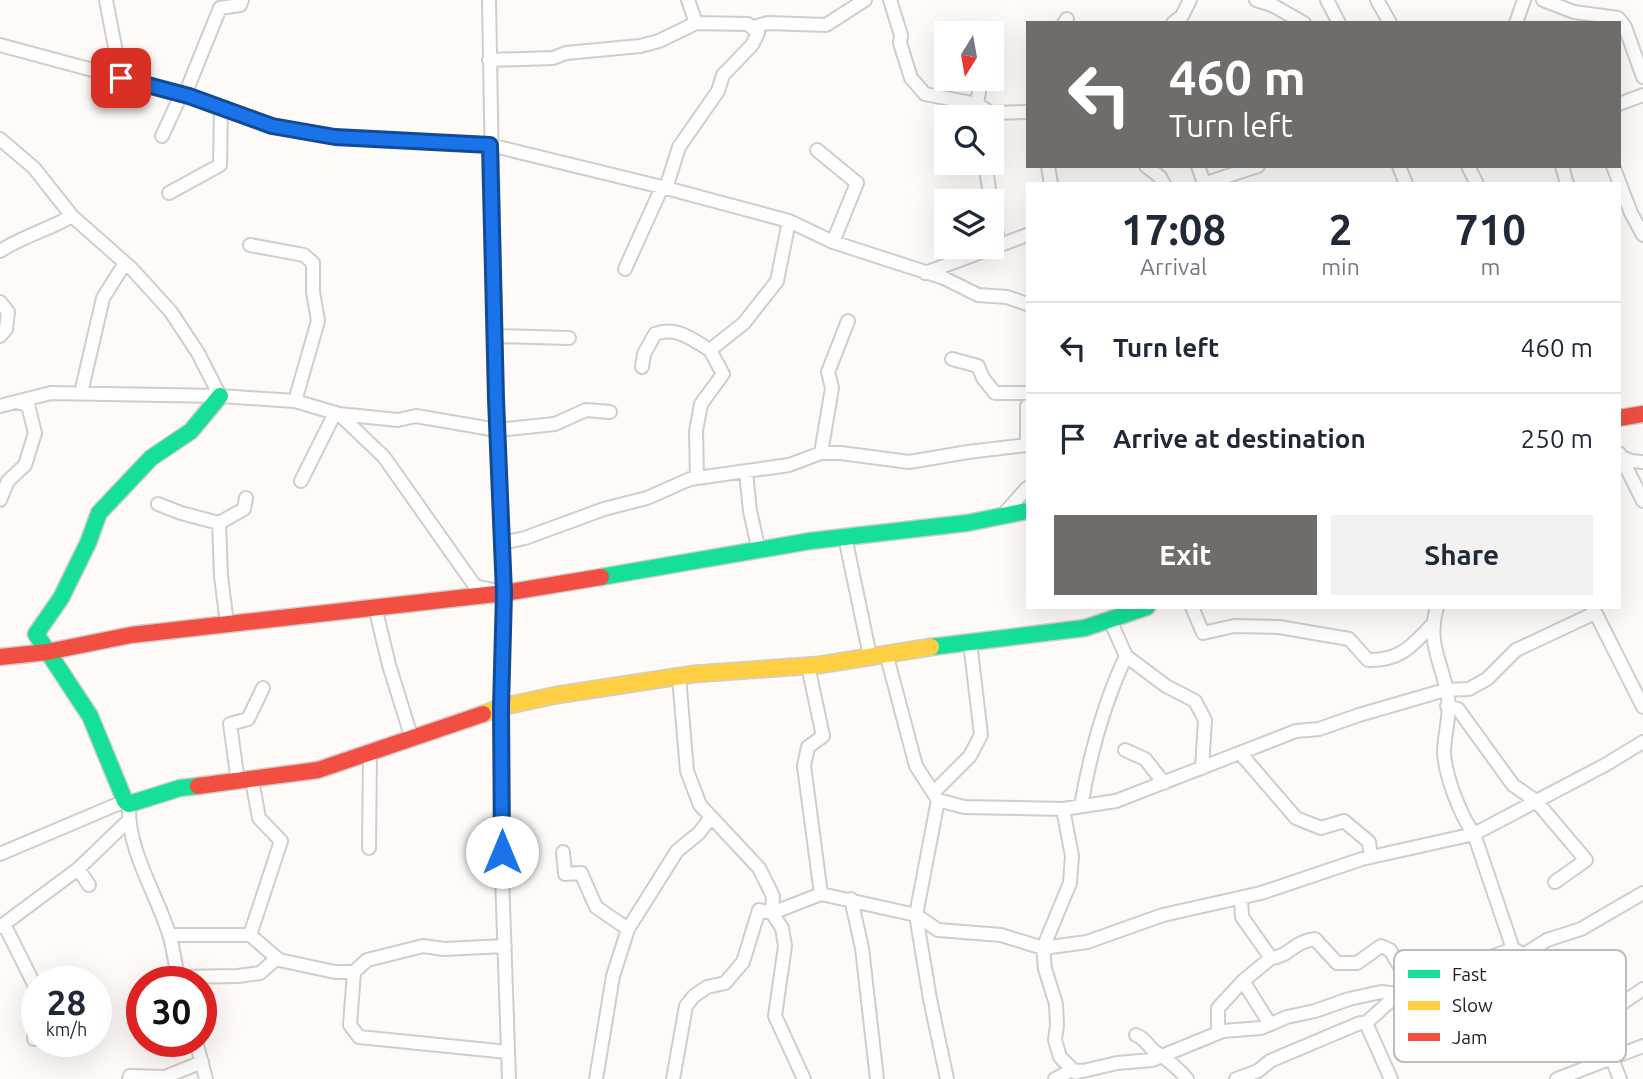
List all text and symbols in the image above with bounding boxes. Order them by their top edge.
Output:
north arrow [934,21,1004,91]
map controls [934,21,1004,259]
pin [91,48,151,108]
icon: left [1054,49,1145,140]
text: 460 m [1169,49,1306,104]
icon: arrive [102,59,140,97]
button: search [934,105,1004,175]
text: Turn left [1169,107,1293,143]
button: layers [934,189,1004,259]
text: 17:08 [1121,206,1226,253]
text: 2 [1329,206,1352,253]
text: 710 [1455,206,1526,253]
text: Arrival [1140,254,1207,279]
text: min [1321,254,1360,279]
text: m [1480,254,1500,279]
icon: left [1054,329,1092,367]
text: Turn left [1113,333,1219,362]
text: 460 m [1521,333,1593,362]
icon: arrive [1054,420,1092,458]
text: Arrive at destination [1113,424,1366,453]
text: 250 m [1521,424,1593,453]
button: Exit [1054,515,1317,595]
button: Share [1331,515,1593,595]
position arrow [465,815,539,889]
legend [1394,950,1626,1062]
text: Fast [1452,963,1487,985]
speed limit sign: 30 [126,966,217,1057]
text: 28 [47,982,86,1022]
text: Slow [1452,994,1493,1016]
text: km/h [46,1019,87,1039]
text: Jam [1452,1026,1488,1048]

